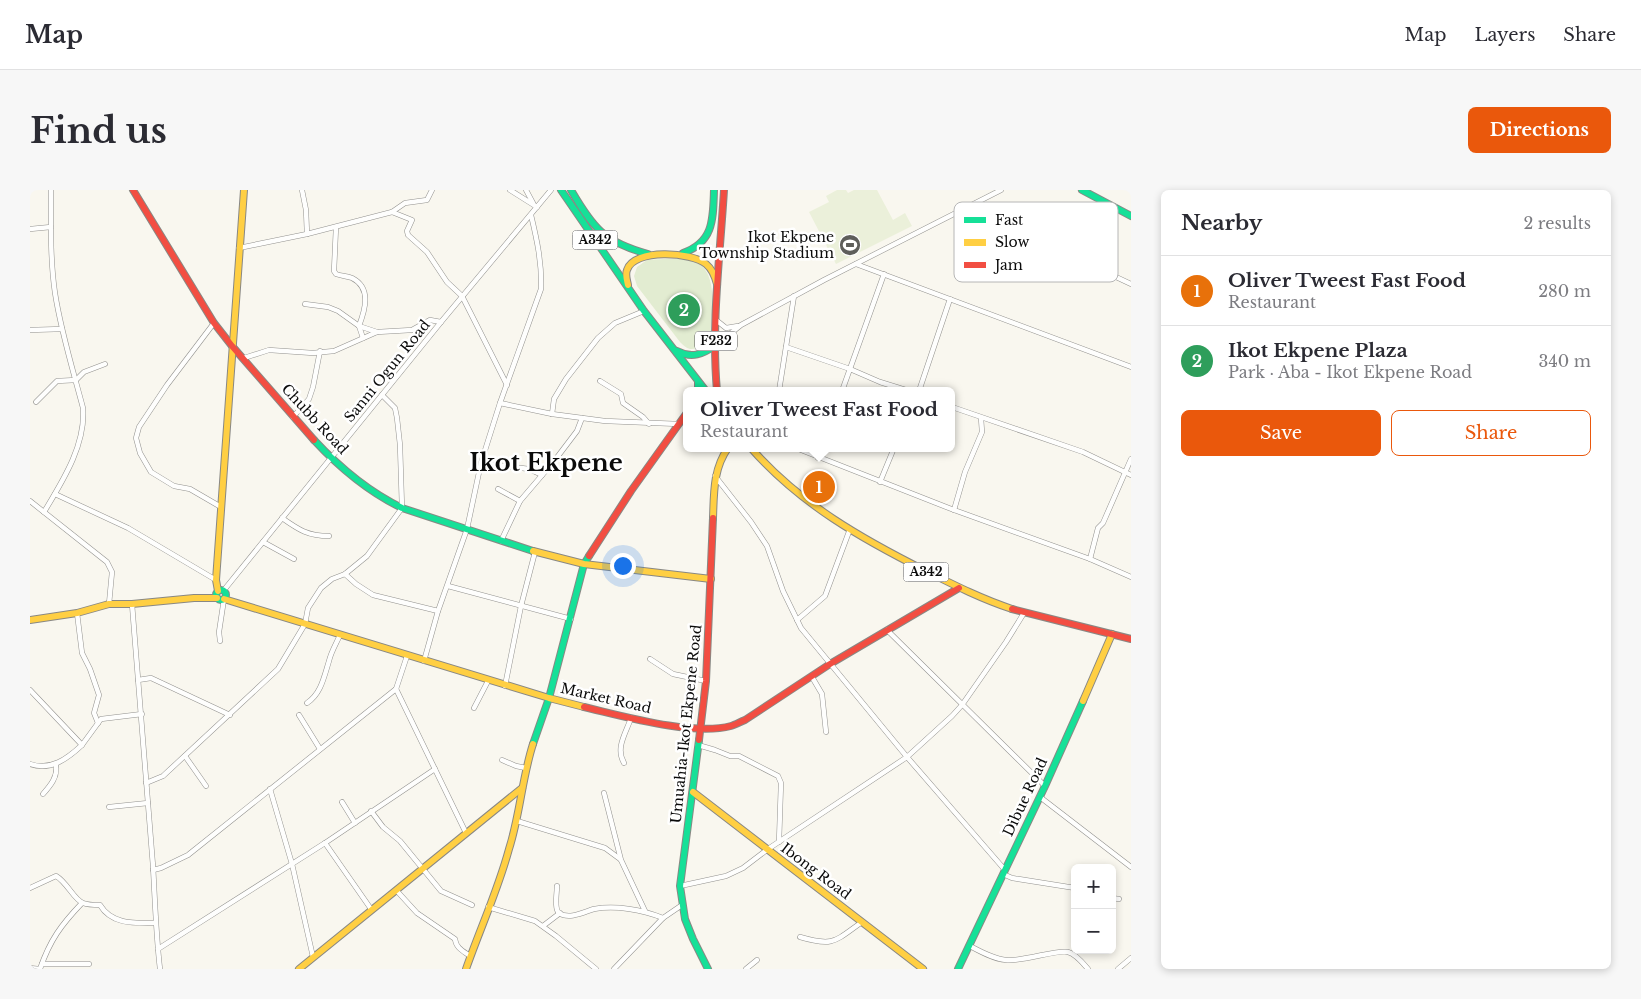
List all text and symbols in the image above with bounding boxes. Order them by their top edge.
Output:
text: Map [25,20,83,49]
text: Map [1405,24,1446,46]
text: Layers [1474,24,1535,46]
text: Share [1563,24,1616,46]
button: Directions [1468,107,1611,153]
text: Find us [30,109,167,152]
legend [954,202,1118,282]
text: Nearby [1181,210,1262,236]
text: Fast [995,211,1024,229]
text: 2 results [1523,213,1591,233]
place label: Ikot Ekpene Township Stadium [699,228,834,262]
road number: A342 [572,230,618,250]
sports icon: Ikot Ekpene Township Stadium [838,233,862,257]
text: Slow [995,233,1029,251]
text: Jam [993,256,1023,274]
text: Oliver Tweest Fast Food [1228,269,1466,292]
text: 1 [1194,281,1200,301]
text: 280 m [1538,281,1591,301]
pin: 2 [668,291,700,329]
text: Restaurant [1228,292,1316,312]
street label: Sanni Ogun Road [340,316,434,426]
road number: F232 [695,332,737,350]
text: Ikot Ekpene Plaza [1228,339,1408,362]
text: 2 [1192,351,1202,371]
text: 340 m [1539,351,1591,371]
text: Park · Aba - Ikot Ekpene Road [1228,362,1472,382]
street label: Chubb Road [278,380,353,458]
popup [683,387,955,452]
text: Oliver Tweest Fast Food [700,398,938,421]
button: Save [1181,410,1381,456]
button: Share [1391,410,1591,456]
text: Restaurant [700,421,788,441]
district label: Ikot Ekpene [469,448,623,477]
pin: 1 [803,468,835,506]
your location [610,553,636,579]
road number: A342 [904,562,948,582]
street label: Umuahia-Ikot Ekpene Road [667,623,705,824]
street label: Market Road [559,679,654,717]
street label: Dibue Road [999,754,1051,839]
street label: Ibong Road [777,839,855,904]
map controls [1071,864,1116,954]
button: + [1071,864,1116,909]
button: − [1071,909,1116,954]

